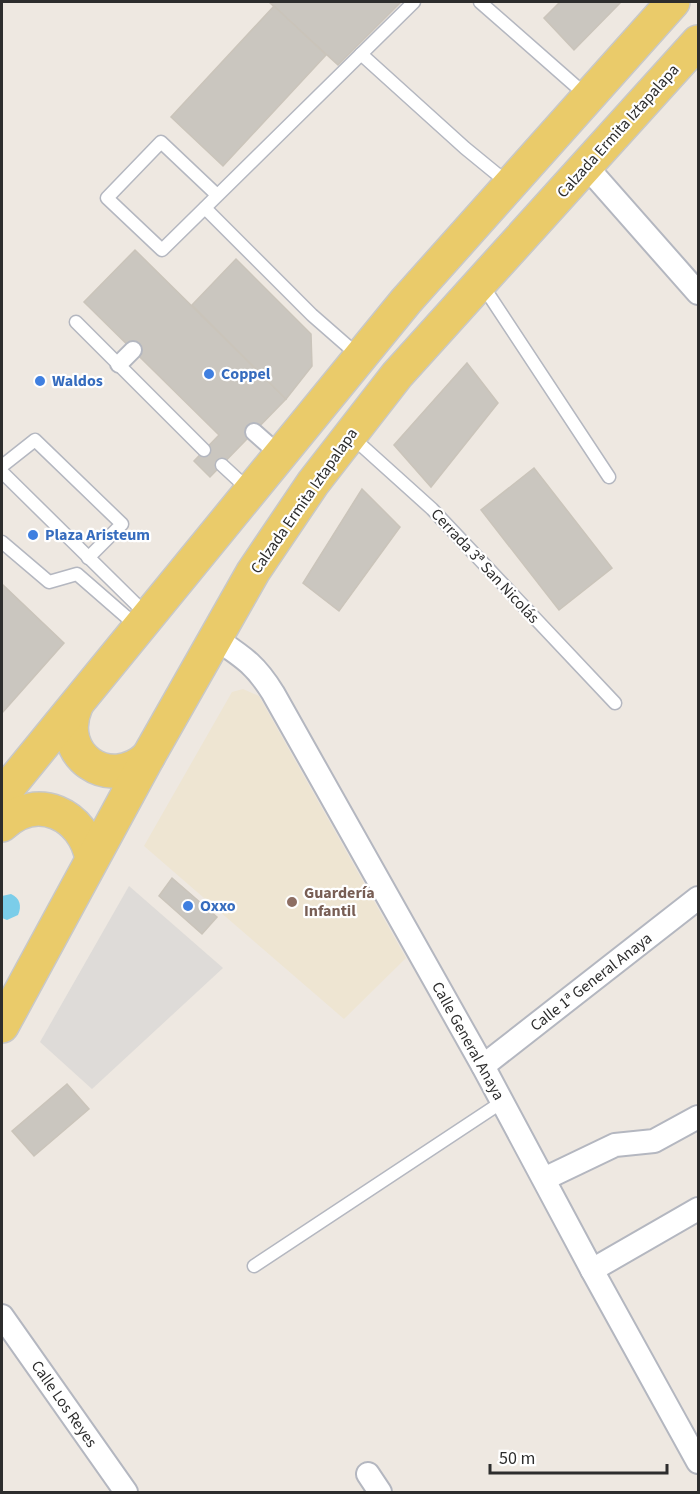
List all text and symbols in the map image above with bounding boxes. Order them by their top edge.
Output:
street label: Calzada Ermita Iztapalapa [552,59,684,203]
place label: Coppel [221,363,271,385]
marker: Coppel [202,367,216,381]
place label: Waldos [52,370,103,392]
marker: Waldos [33,374,47,388]
street label: Calzada Ermita Iztapalapa [245,424,363,578]
street label: Cerrada 3ª San Nicolás [426,504,544,629]
place label: Plaza Aristeum [45,524,150,546]
marker: Plaza Aristeum [26,528,40,542]
place label: Guardería Infantil [304,882,375,922]
place label: Oxxo [200,895,236,917]
marker: Guardería Infantil [285,895,299,909]
marker: Oxxo [181,899,195,913]
street label: Calle 1ª General Anaya [526,927,656,1037]
street label: Calle General Anaya [426,978,510,1104]
street label: Calle Los Reyes [26,1356,102,1452]
scale bar [490,1437,667,1475]
text: 50 m [499,1446,535,1471]

